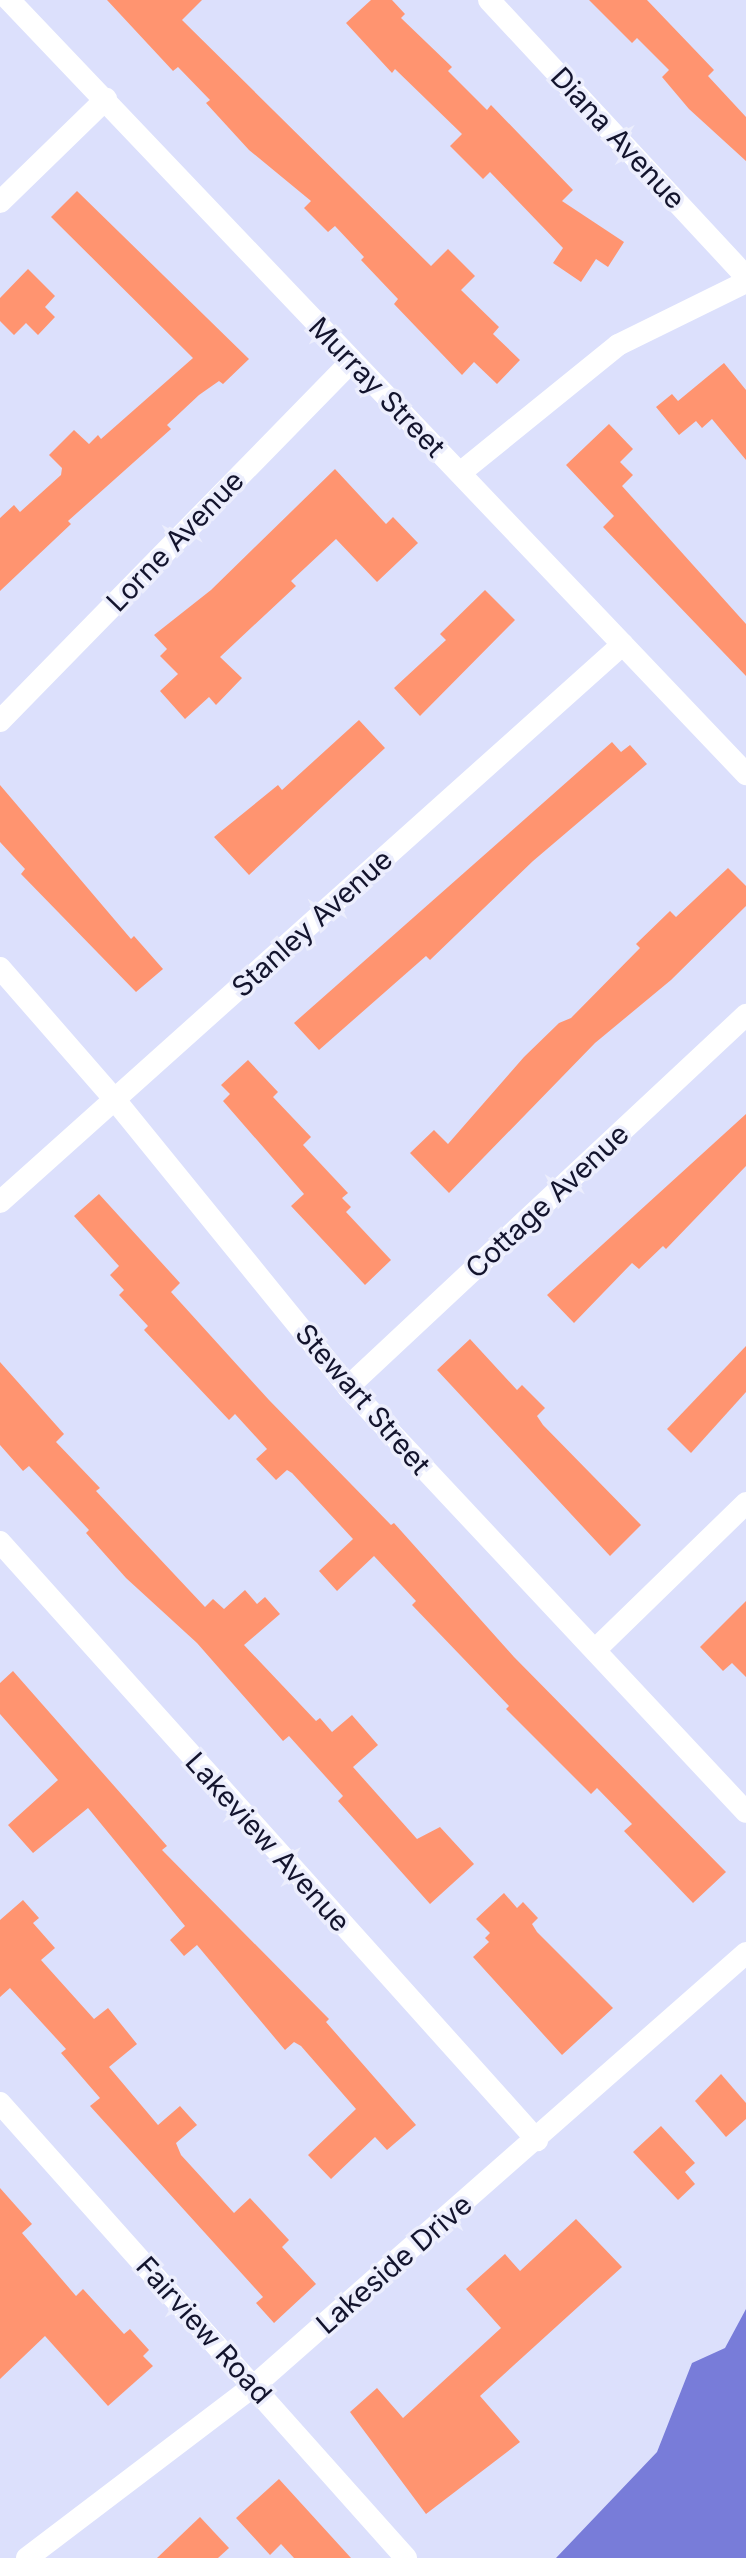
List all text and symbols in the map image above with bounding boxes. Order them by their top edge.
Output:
street label: Diana Avenue [544,60,692,216]
street label: Murray Street [302,310,452,464]
street label: Lorne Avenue [99,464,251,618]
street label: Stanley Avenue [225,842,399,1004]
street label: Cottage Avenue [459,1117,635,1285]
street label: Stewart Street [289,1317,437,1481]
street label: Lakeview Avenue [179,1745,357,1939]
street label: Lakeside Drive [309,2187,479,2341]
street label: Fairview Road [129,2250,279,2410]

